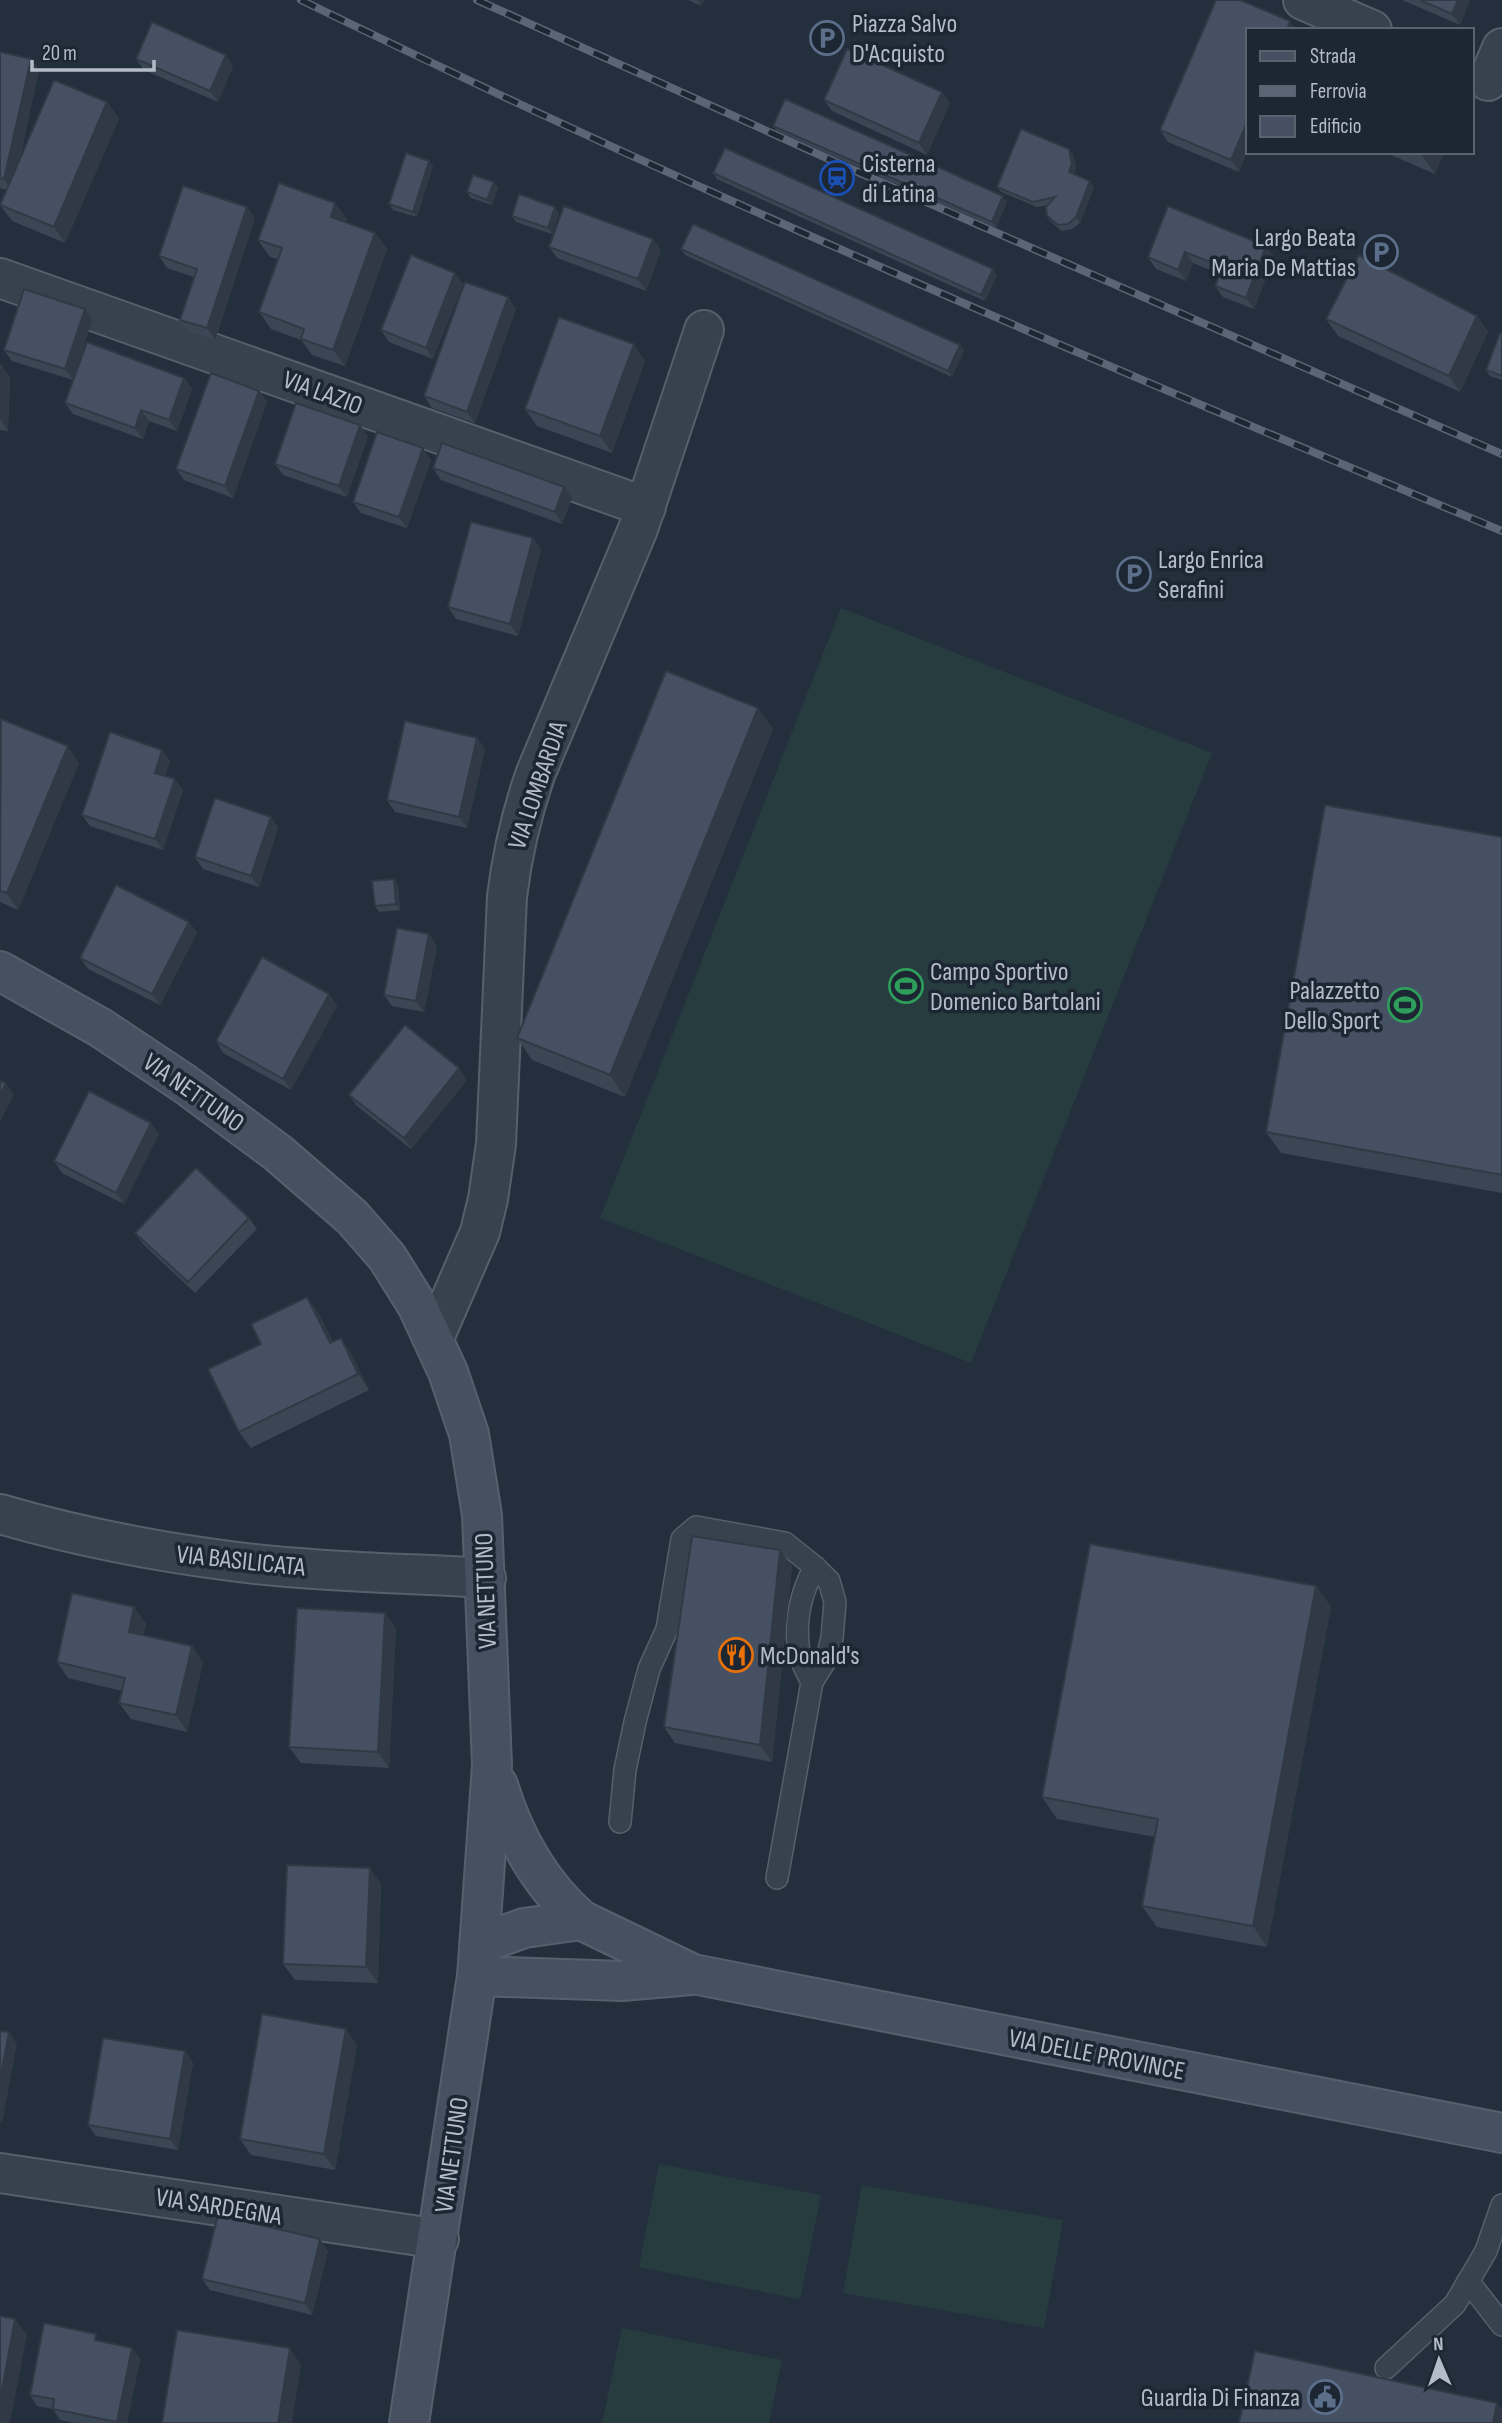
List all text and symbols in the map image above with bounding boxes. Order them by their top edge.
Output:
place label: Piazza Salvo D'Acquisto [852,9,957,70]
parking icon: Piazza Salvo D'Acquisto [808,19,846,57]
scale bar [32,28,154,72]
legend [1246,28,1474,154]
text: 20 m [42,41,77,66]
text: Strada [1310,44,1356,69]
text: Ferrovia [1310,79,1367,104]
text: Edificio [1310,114,1361,139]
place label: Cisterna di Latina [862,149,936,210]
station icon: Cisterna di Latina [818,159,856,197]
place label: Largo Beata Maria De Mattias [1211,223,1356,284]
parking icon: Largo Beata Maria De Mattias [1362,233,1400,271]
street label: VIA LAZIO [278,365,367,422]
place label: Largo Enrica Serafini [1158,545,1264,606]
parking icon: Largo Enrica Serafini [1115,555,1153,593]
street label: VIA LOMBARDIA [502,717,575,854]
place label: Campo Sportivo Domenico Bartolani [930,957,1101,1018]
sports icon: Campo Sportivo Domenico Bartolani [887,967,925,1005]
place label: Palazzetto Dello Sport [1284,976,1380,1037]
sports icon: Palazzetto Dello Sport [1386,986,1424,1024]
street label: VIA NETTUNO [137,1047,250,1139]
street label: VIA NETTUNO [469,1532,504,1650]
street label: VIA BASILICATA [175,1539,308,1584]
restaurant icon: McDonald's [717,1636,755,1674]
place label: McDonald's [760,1641,860,1672]
street label: VIA DELLE PROVINCE [1006,2023,1187,2088]
street label: VIA NETTUNO [429,2095,476,2215]
street label: VIA SARDEGNA [154,2182,285,2233]
north arrow [1404,2325,1474,2395]
text: N [1433,2333,1444,2356]
public building icon: Guardia Di Finanza [1306,2378,1344,2416]
place label: Guardia Di Finanza [1141,2383,1300,2414]

